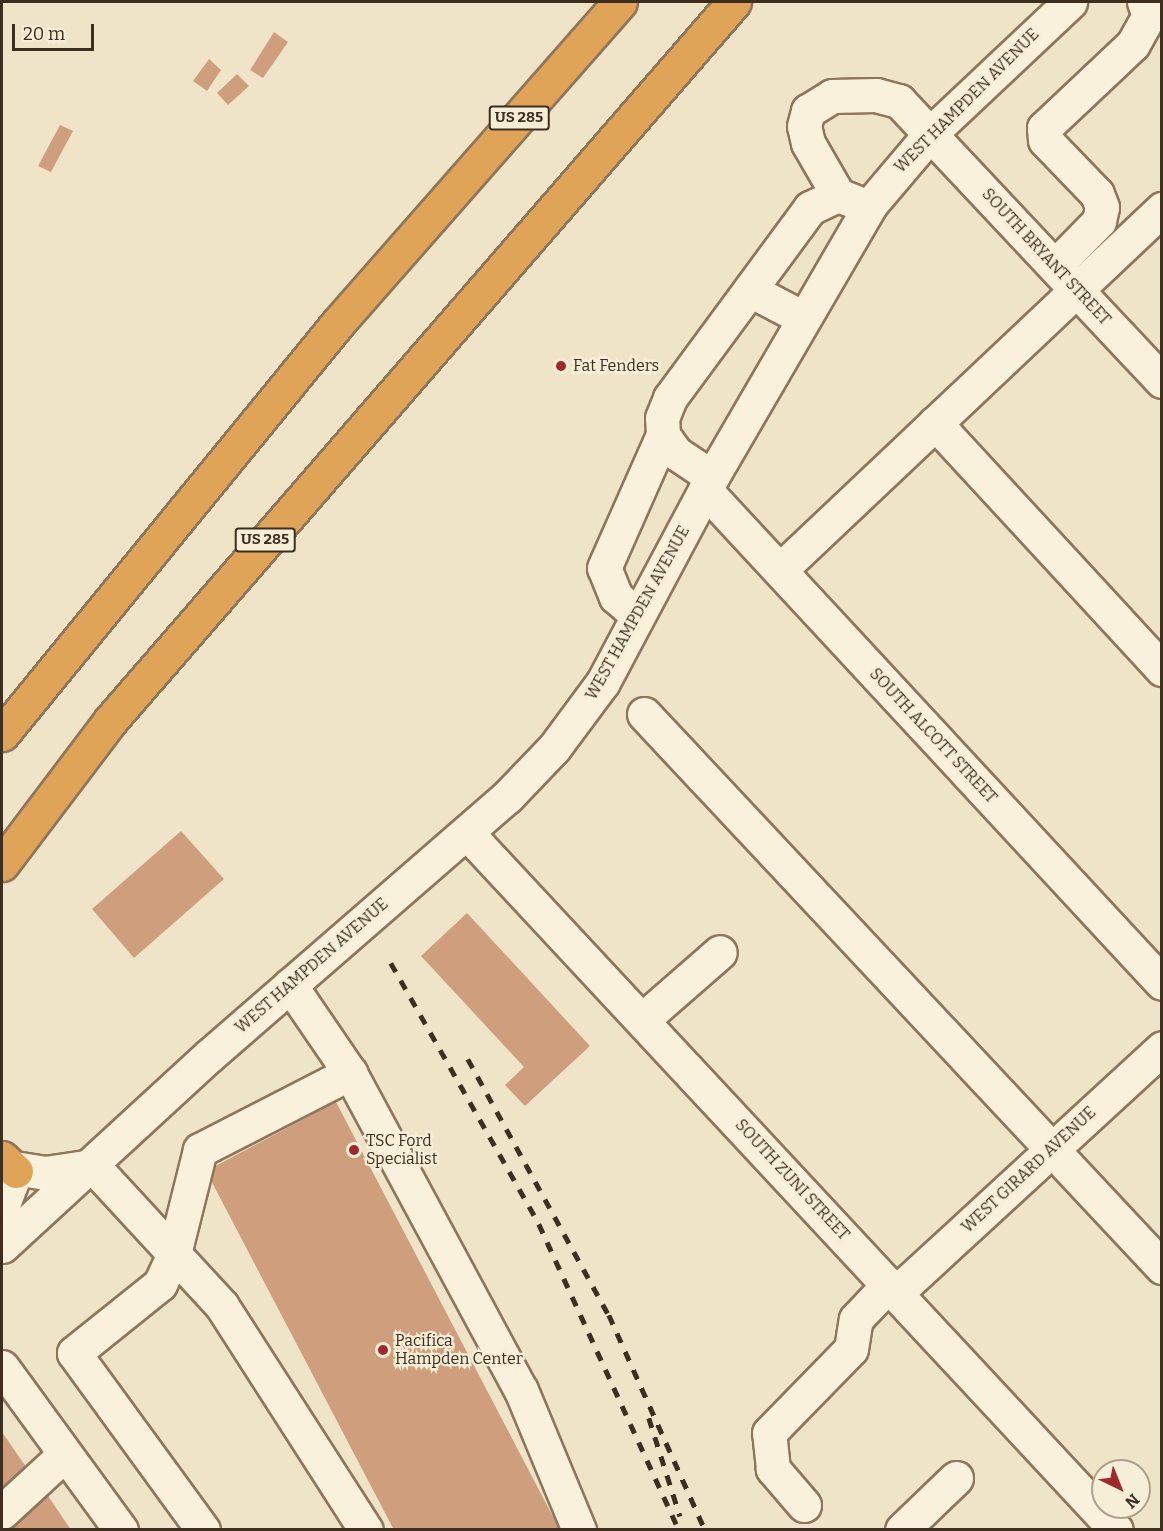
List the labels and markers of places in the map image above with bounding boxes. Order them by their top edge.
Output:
place label: Fat Fenders [573,356,659,376]
marker: Fat Fenders [554,359,568,373]
place label: TSC Ford Specialist [366,1131,437,1169]
marker: TSC Ford Specialist [347,1143,361,1157]
place label: Pacifica Hampden Center [395,1331,523,1369]
marker: Pacifica Hampden Center [376,1343,390,1357]

